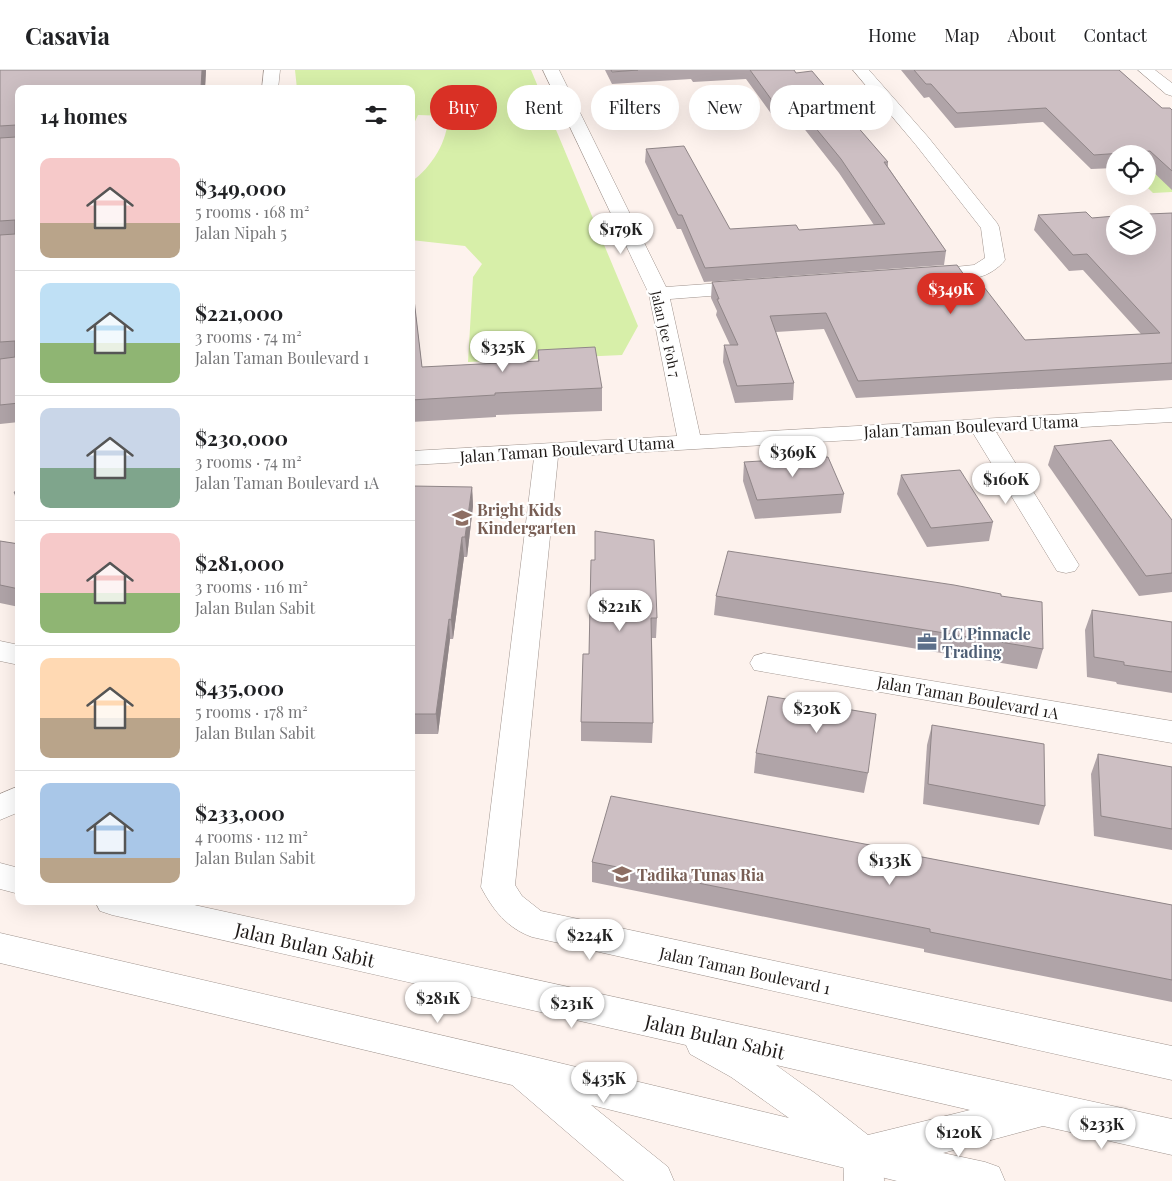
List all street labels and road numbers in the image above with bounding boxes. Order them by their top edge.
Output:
street label: Jalan Jee Foh 7 [647,288,685,380]
street label: Jalan Taman Boulevard Utama [862,410,1079,442]
street label: Jalan Taman Boulevard Utama [458,431,675,467]
street label: Jalan Taman Boulevard 1A [874,670,1061,723]
street label: Jalan Bulan Sabit [232,915,378,973]
street label: Jalan Taman Boulevard 1 [657,941,832,998]
street label: Jalan Bulan Sabit [642,1007,788,1065]

